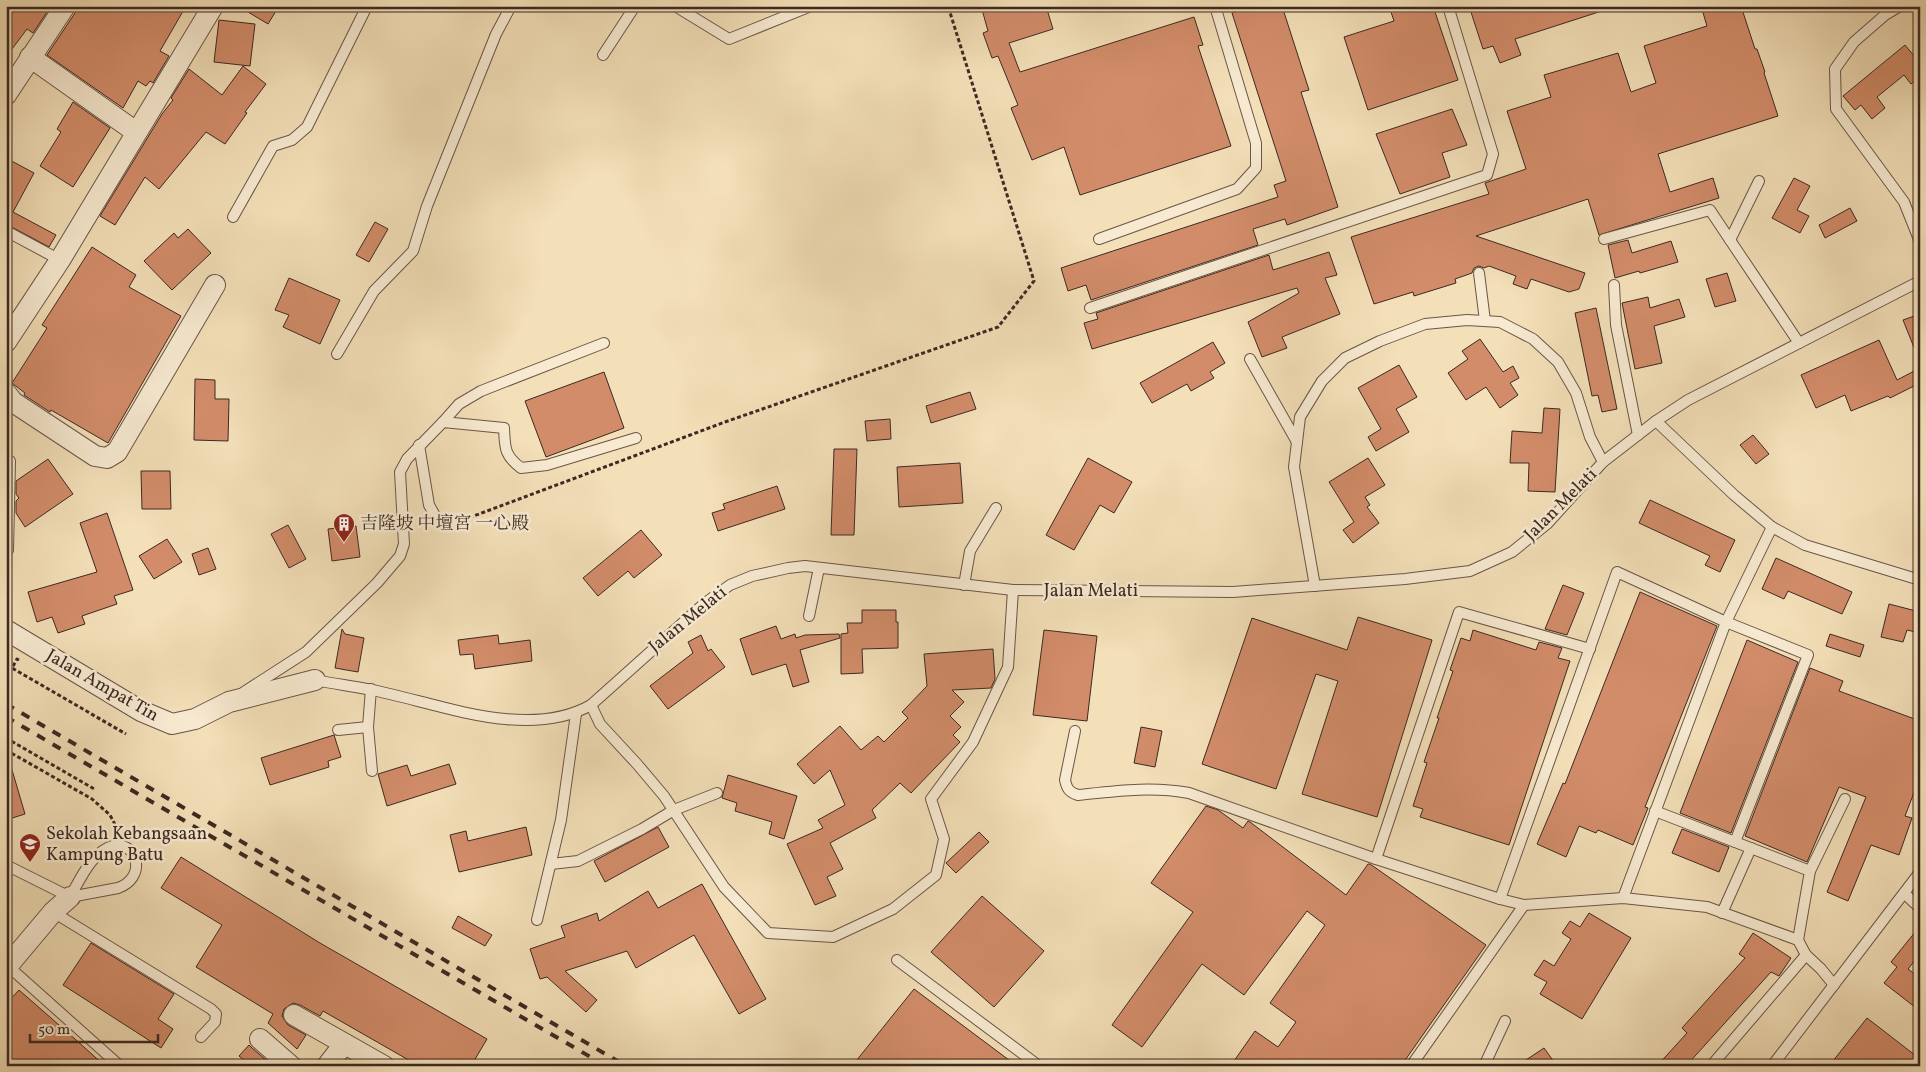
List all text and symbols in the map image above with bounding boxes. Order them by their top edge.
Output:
street label: Jalan Melati [1519,463,1603,547]
building icon: 吉隆坡 中壇宮 一心殿 [332,512,356,543]
place label: 吉隆坡 中壇宮 一心殿 [360,512,529,537]
street label: Jalan Melati [1044,579,1138,604]
street label: Jalan Melati [643,581,733,659]
street label: Jalan Ampat Tin [41,644,163,729]
place label: Sekolah Kebangsaan Kampung Batu [46,822,207,868]
school or university icon: Sekolah Kebangsaan Kampung Batu [18,832,42,863]
scale bar [30,1012,158,1044]
text: 50 m [38,1020,70,1041]

